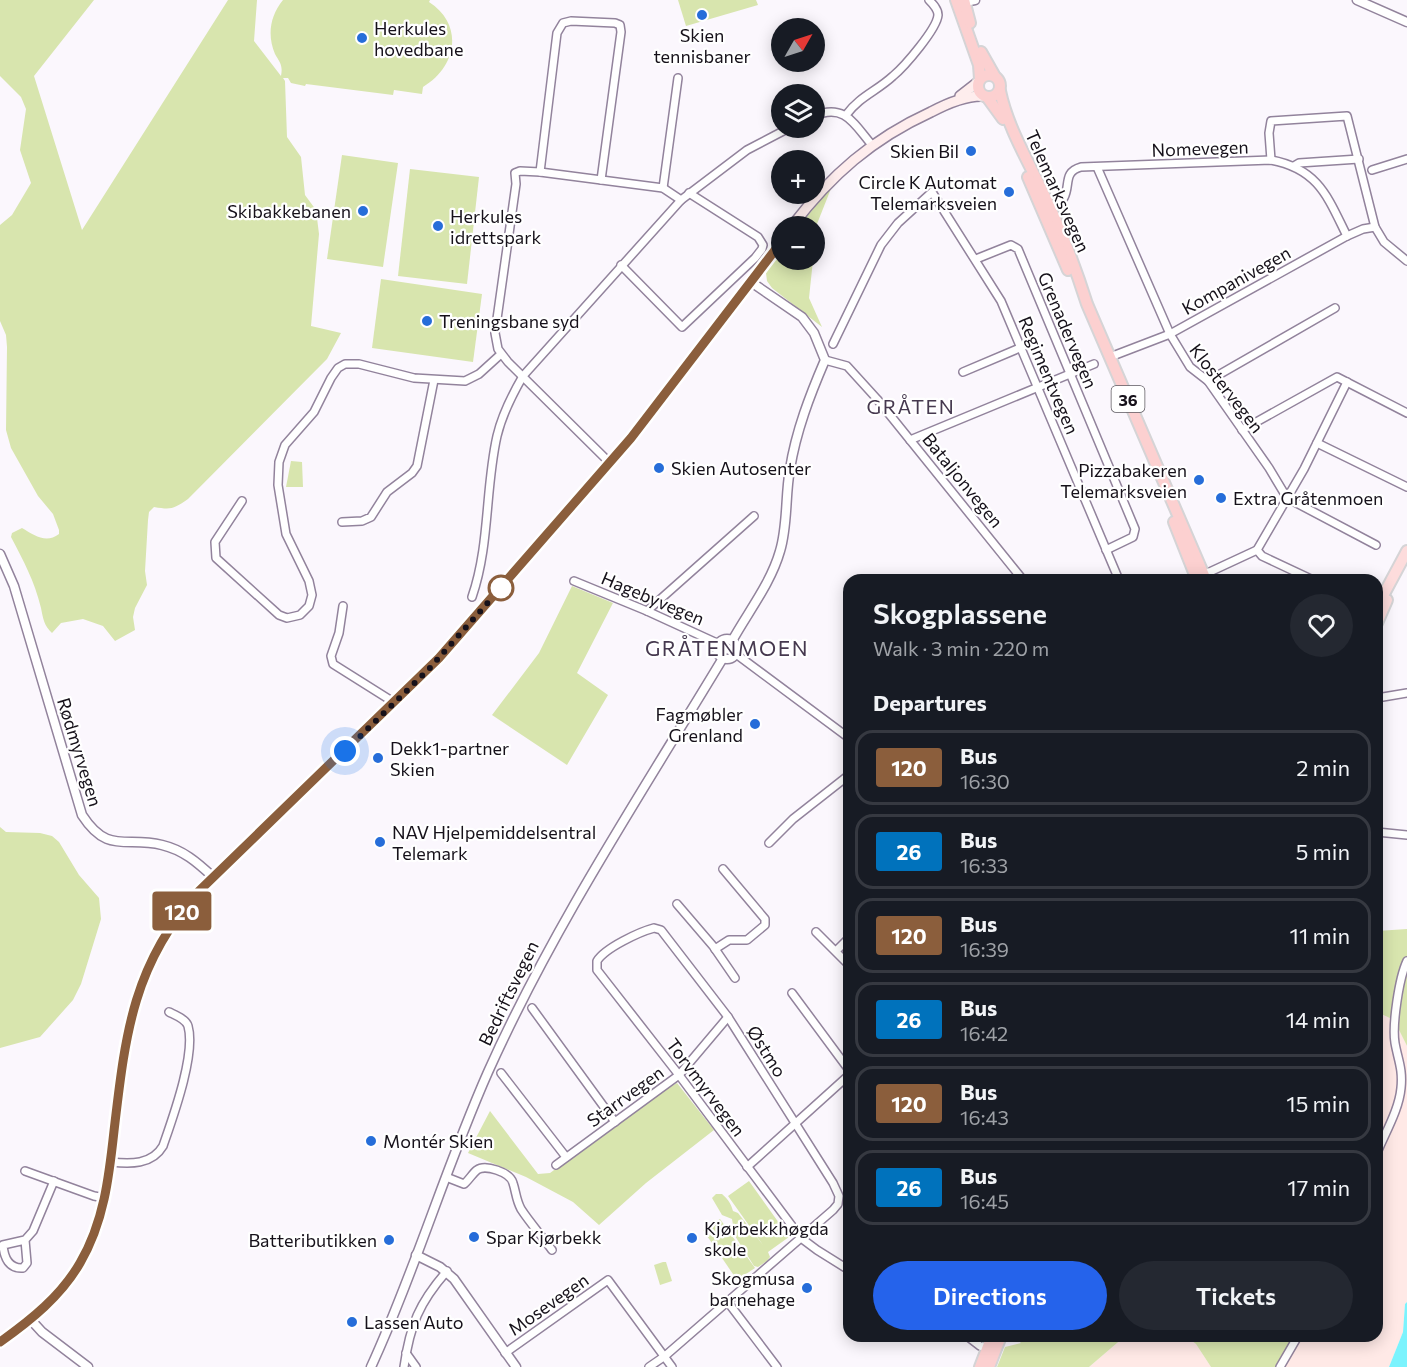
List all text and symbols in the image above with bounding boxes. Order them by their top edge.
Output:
marker: Skien tennisbaner [695,8,709,22]
place label: Herkules hovedbane [374,17,463,60]
north arrow [771,18,825,72]
map controls [771,18,825,270]
place label: Skien tennisbaner [653,24,751,67]
marker: Herkules hovedbane [355,31,369,45]
button: layers [771,84,825,138]
street label: Telemarksvegen [1021,126,1095,256]
street label: Nomevegen [1151,135,1249,161]
place label: Skien Bil [890,140,959,162]
marker: Skien Bil [964,144,978,158]
button: + [771,150,825,204]
place label: Circle K Automat Telemarksveien [858,171,997,214]
marker: Circle K Automat Telemarksveien [1002,185,1016,199]
place label: Skibakkebanen [227,200,351,222]
marker: Skibakkebanen [356,204,370,218]
place label: Herkules idrettspark [450,205,541,248]
button: − [771,216,825,270]
marker: Herkules idrettspark [431,219,445,233]
street label: Kompanivegen [1178,241,1294,319]
street label: Grenadervegen [1034,269,1102,391]
place label: Treningsbane syd [439,310,579,332]
street label: Regimentvegen [1014,313,1084,437]
marker: Treningsbane syd [420,314,434,328]
street label: Klostervegen [1185,339,1269,437]
road number: 36 [1112,386,1144,412]
district label: GRÅTEN [867,394,955,418]
street label: Bataljonvegen [918,428,1008,532]
place label: Skien Autosenter [671,457,811,479]
place label: Pizzabakeren Telemarksveien [1060,459,1187,502]
marker: Skien Autosenter [652,461,666,475]
marker: Pizzabakeren Telemarksveien [1192,473,1206,487]
place label: Extra Gråtenmoen [1233,487,1383,509]
marker: Extra Gråtenmoen [1214,491,1228,505]
street label: Hagebyvegen [598,566,708,630]
unlabelled marker [488,575,514,601]
button: heart [1290,594,1353,657]
text: Skogplassene [873,596,1047,630]
district label: GRÅTENMOEN [645,635,809,660]
text: Walk · 3 min · 220 m [873,636,1049,660]
text: Departures [873,689,987,716]
street label: Rødmyrvegen [53,695,107,809]
place label: Fagmøbler Grenland [656,703,743,746]
marker: Fagmøbler Grenland [748,717,762,731]
your location [330,736,360,766]
place label: Dekk1-partner Skien [390,737,509,780]
text: Bus [960,742,997,769]
marker: Dekk1-partner Skien [371,751,385,765]
text: 2 min [1296,754,1350,781]
text: 120 [891,755,927,780]
text: 16:30 [960,769,1010,793]
place label: NAV Hjelpemiddelsentral Telemark [392,821,596,864]
text: Bus [960,826,997,853]
marker: NAV Hjelpemiddelsentral Telemark [373,835,387,849]
text: 5 min [1296,838,1350,865]
text: 26 [897,839,921,864]
text: 16:33 [960,853,1008,877]
line badge: 120 [148,892,216,930]
text: 120 [164,899,200,924]
text: Bus [960,910,997,937]
text: 11 min [1290,922,1350,949]
text: 120 [891,923,927,948]
street label: Bedriftsvegen [473,937,543,1049]
text: 16:39 [960,937,1009,961]
text: Bus [960,994,997,1021]
text: 14 min [1286,1006,1350,1033]
text: 26 [897,1007,921,1032]
street label: Østmo [743,1021,791,1081]
text: 16:42 [960,1021,1008,1045]
street label: Torvmyrvegen [662,1034,750,1140]
street label: Starrvegen [582,1061,668,1131]
text: Bus [960,1078,997,1105]
text: 15 min [1286,1090,1350,1117]
text: 120 [891,1091,927,1116]
text: 16:43 [960,1105,1009,1129]
place label: Montér Skien [383,1130,493,1152]
marker: Montér Skien [364,1134,378,1148]
text: Bus [960,1162,997,1189]
text: 17 min [1287,1174,1350,1201]
text: 26 [897,1175,921,1200]
text: 16:45 [960,1189,1009,1213]
place label: Kjørbekkhøgda skole [704,1217,829,1260]
place label: Spar Kjørbekk [486,1226,602,1248]
place label: Batteributikken [248,1229,377,1251]
marker: Spar Kjørbekk [467,1230,481,1244]
marker: Kjørbekkhøgda skole [685,1231,699,1245]
marker: Batteributikken [382,1233,396,1247]
button: Directions [873,1261,1107,1330]
button: Tickets [1119,1261,1353,1330]
place label: Skogmusa barnehage [709,1267,795,1310]
street label: Mosevegen [504,1268,592,1340]
marker: Skogmusa barnehage [800,1281,814,1295]
place label: Lassen Auto [364,1311,464,1333]
marker: Lassen Auto [345,1315,359,1329]

